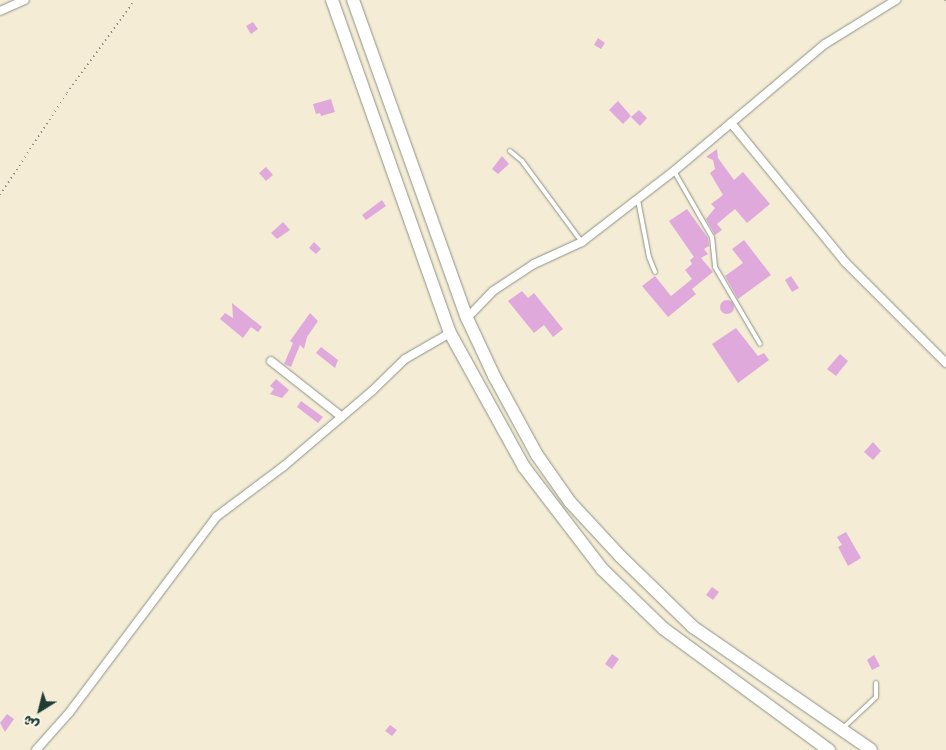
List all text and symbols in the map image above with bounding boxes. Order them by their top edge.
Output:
north arrow [15,685,65,735]
text: ش [20,711,42,734]

